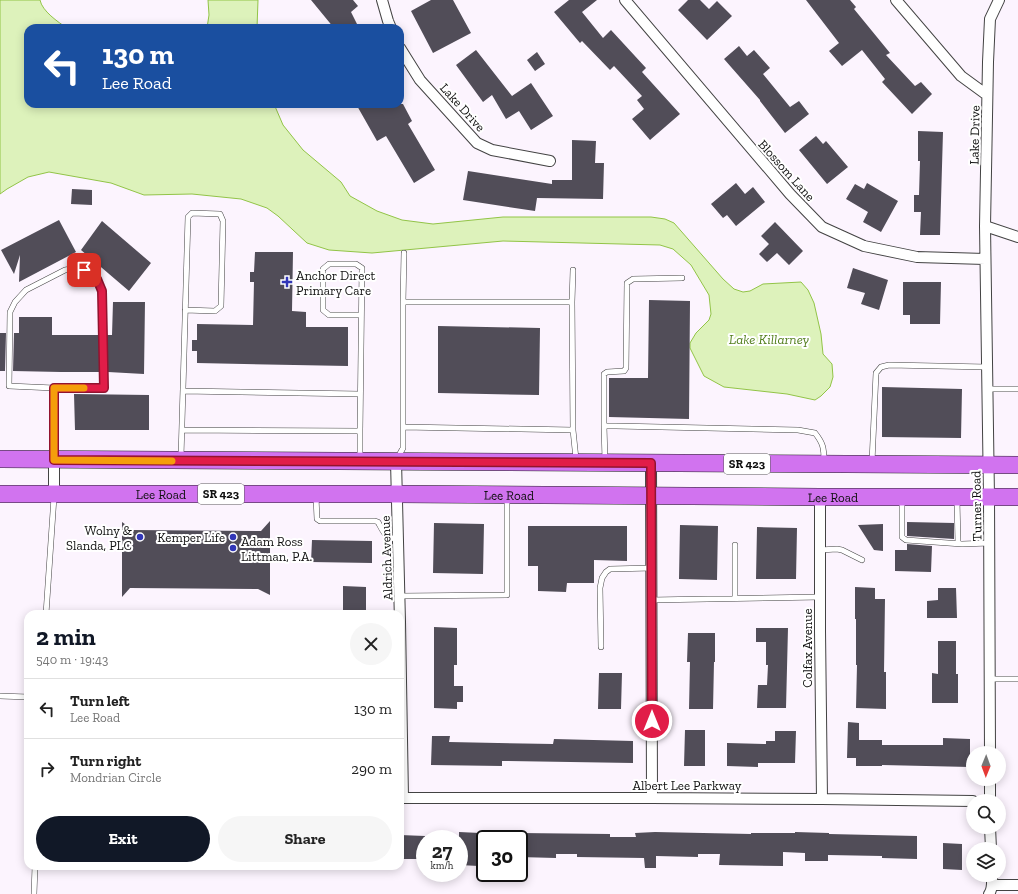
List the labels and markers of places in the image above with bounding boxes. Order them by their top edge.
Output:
pin [67,253,101,287]
place label: Anchor Direct Primary Care [296,268,375,298]
marker: Anchor Direct Primary Care [281,276,293,288]
place label: Wolny & Slanda, PLC [66,523,133,553]
place label: Kemper Life [157,530,225,545]
marker: Wolny & Slanda, PLC [135,532,145,542]
marker: Kemper Life [228,532,238,542]
place label: Adam Ross Littman, P.A. [241,534,312,564]
marker: Adam Ross Littman, P.A. [228,543,238,553]

